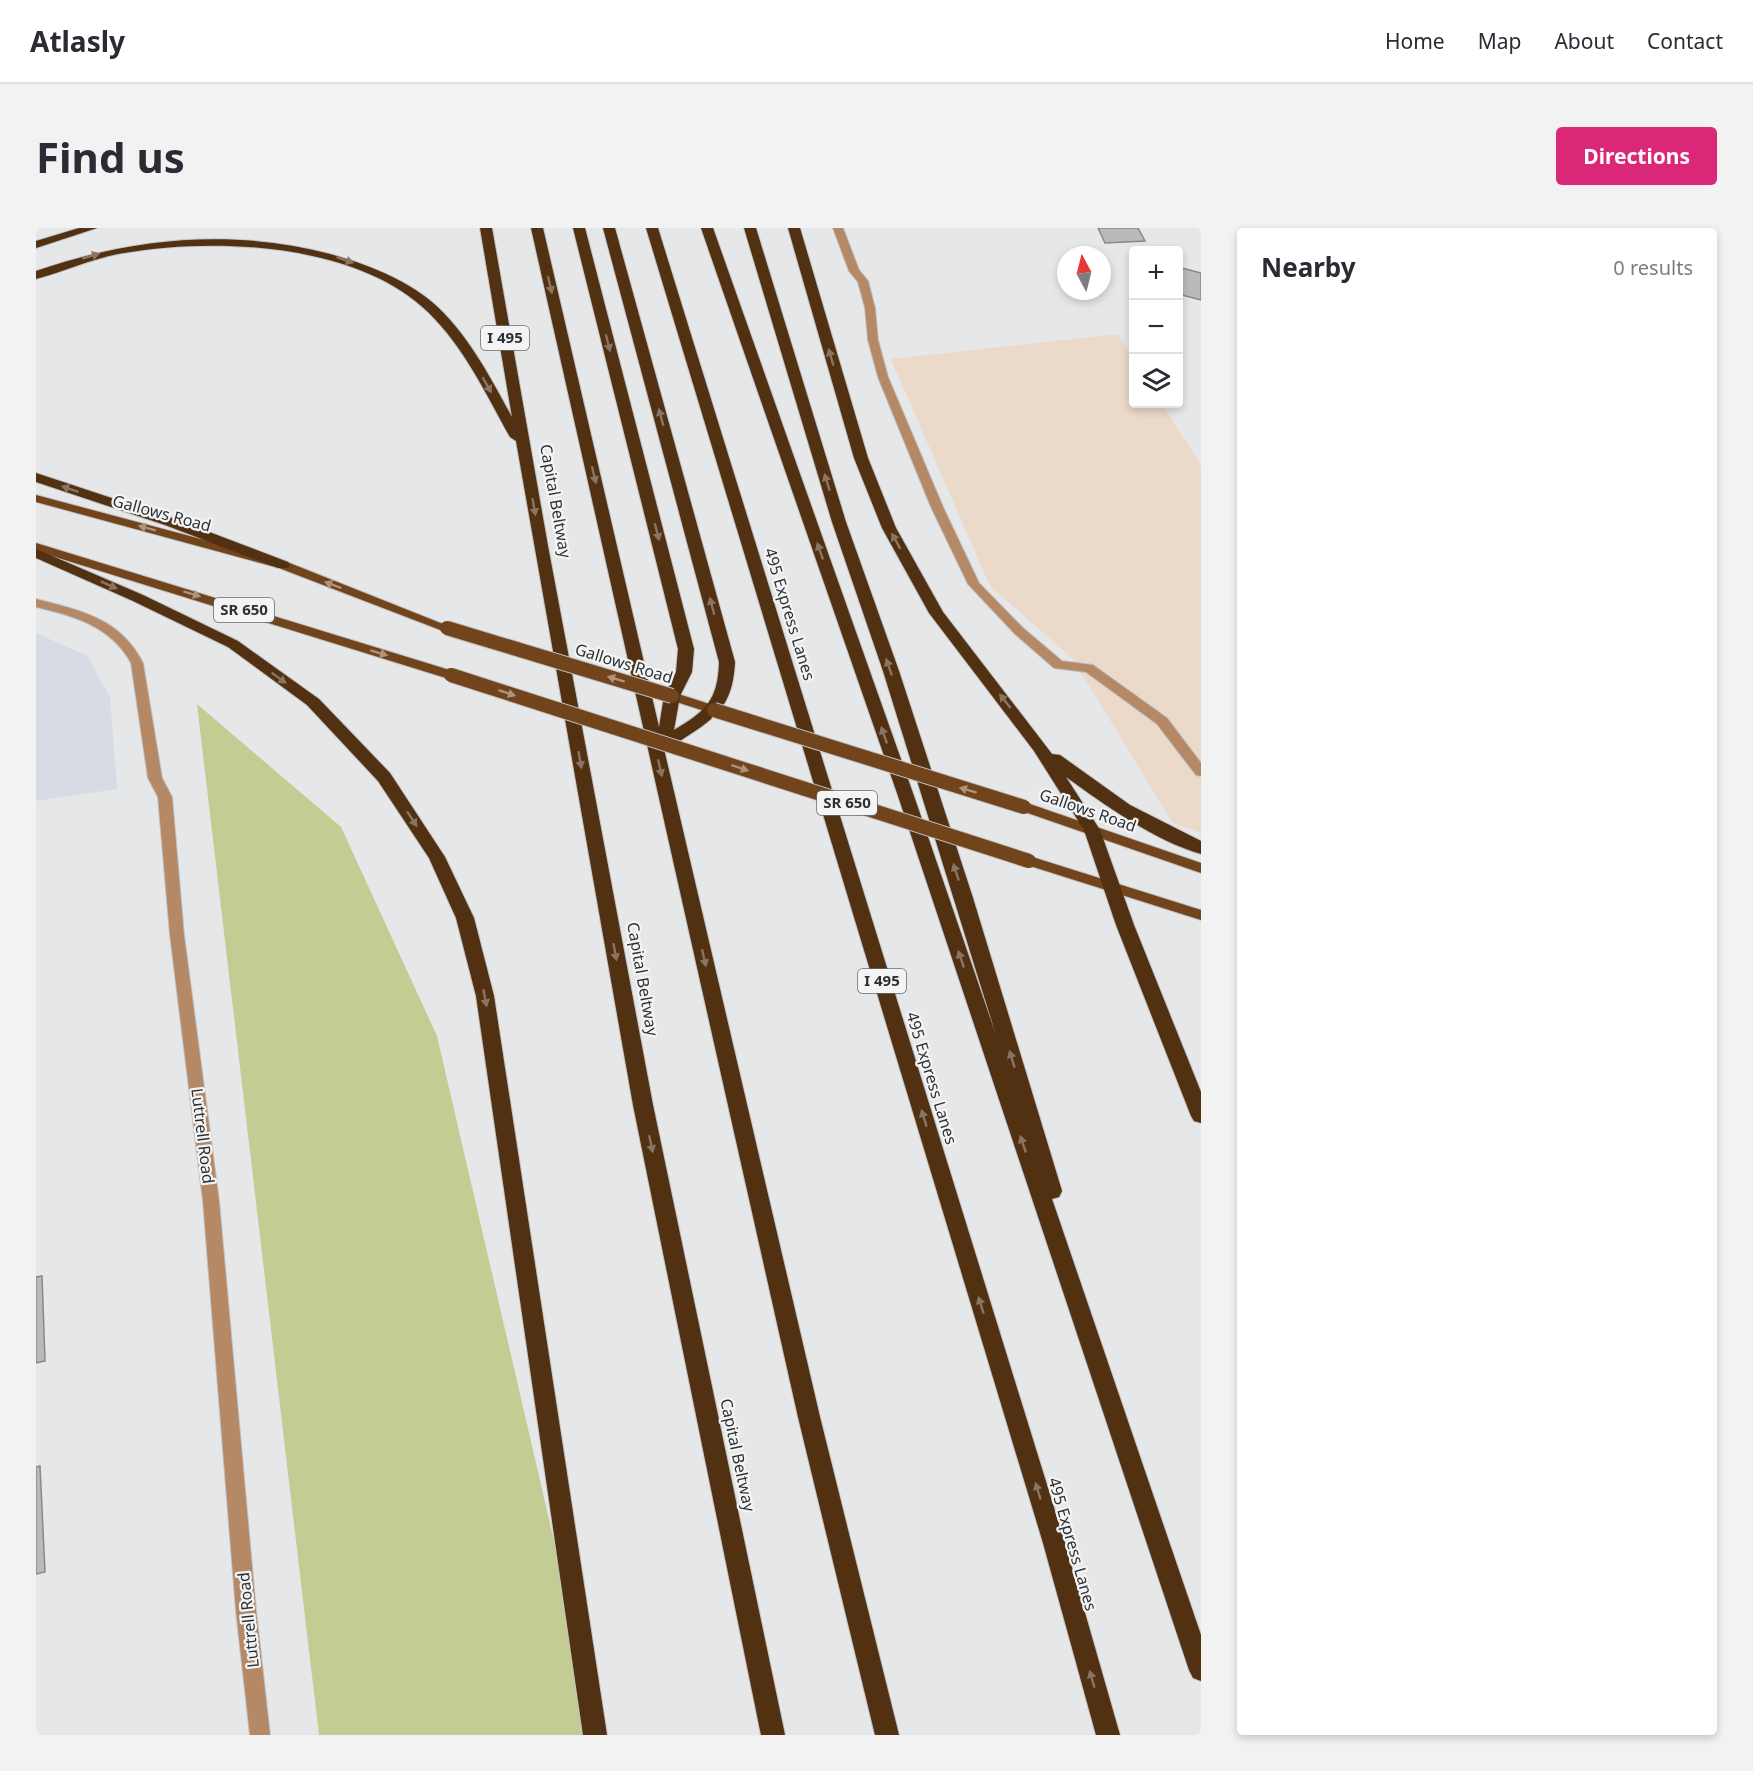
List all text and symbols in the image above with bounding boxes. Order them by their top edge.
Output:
text: Atlasly [30,22,125,60]
text: Home [1385,27,1445,55]
text: Map [1478,27,1521,55]
text: About [1554,27,1614,55]
text: Contact [1647,27,1723,55]
button: Directions [1556,127,1717,185]
text: Find us [36,128,185,185]
north arrow [1057,246,1111,300]
map controls [1129,246,1183,408]
button: + [1129,246,1183,300]
text: Nearby [1261,249,1356,285]
one-way arrow [82,251,100,260]
text: 0 results [1613,254,1693,281]
one-way arrow [336,255,354,265]
one-way arrow [546,276,555,295]
button: − [1129,300,1183,354]
road number: I 495 [481,326,529,350]
one-way arrow [604,334,614,352]
one-way arrow [826,348,835,366]
button: layers [1129,354,1183,408]
one-way arrow [482,377,492,394]
one-way arrow [656,408,665,426]
street label: Capital Beltway [535,442,577,560]
one-way arrow [589,466,599,484]
one-way arrow [822,473,831,491]
one-way arrow [61,483,79,493]
street label: Gallows Road [110,489,214,537]
one-way arrow [530,497,539,516]
one-way arrow [138,523,156,532]
one-way arrow [653,523,662,541]
one-way arrow [891,532,901,549]
one-way arrow [814,542,824,560]
street label: 495 Express Lanes [759,545,821,683]
one-way arrow [324,579,342,589]
one-way arrow [100,580,118,590]
one-way arrow [183,590,201,599]
one-way arrow [707,596,716,614]
road number: SR 650 [214,598,274,622]
street label: Gallows Road [572,638,676,688]
one-way arrow [370,648,388,658]
one-way arrow [884,658,894,676]
one-way arrow [271,672,287,684]
one-way arrow [607,674,625,683]
one-way arrow [498,689,516,698]
one-way arrow [999,694,1011,709]
one-way arrow [879,726,889,744]
one-way arrow [576,751,585,770]
one-way arrow [656,758,666,777]
one-way arrow [731,764,749,774]
street label: Gallows Road [1037,783,1139,837]
one-way arrow [959,785,977,794]
road number: SR 650 [817,791,877,815]
one-way arrow [406,811,417,827]
one-way arrow [950,863,960,881]
street label: Capital Beltway [622,920,664,1038]
one-way arrow [611,943,620,962]
one-way arrow [699,949,709,967]
one-way arrow [956,950,965,968]
road number: I 495 [858,969,906,993]
one-way arrow [481,989,490,1008]
street label: 495 Express Lanes [901,1009,963,1147]
one-way arrow [1007,1050,1016,1068]
street label: Luttrell Road [186,1087,220,1185]
one-way arrow [919,1109,928,1127]
one-way arrow [646,1135,656,1153]
one-way arrow [1018,1135,1028,1153]
one-way arrow [976,1296,985,1314]
street label: Capital Beltway [715,1396,761,1514]
street label: 495 Express Lanes [1043,1475,1103,1613]
one-way arrow [1033,1482,1042,1500]
street label: Luttrell Road [232,1571,264,1669]
one-way arrow [1087,1670,1096,1688]

